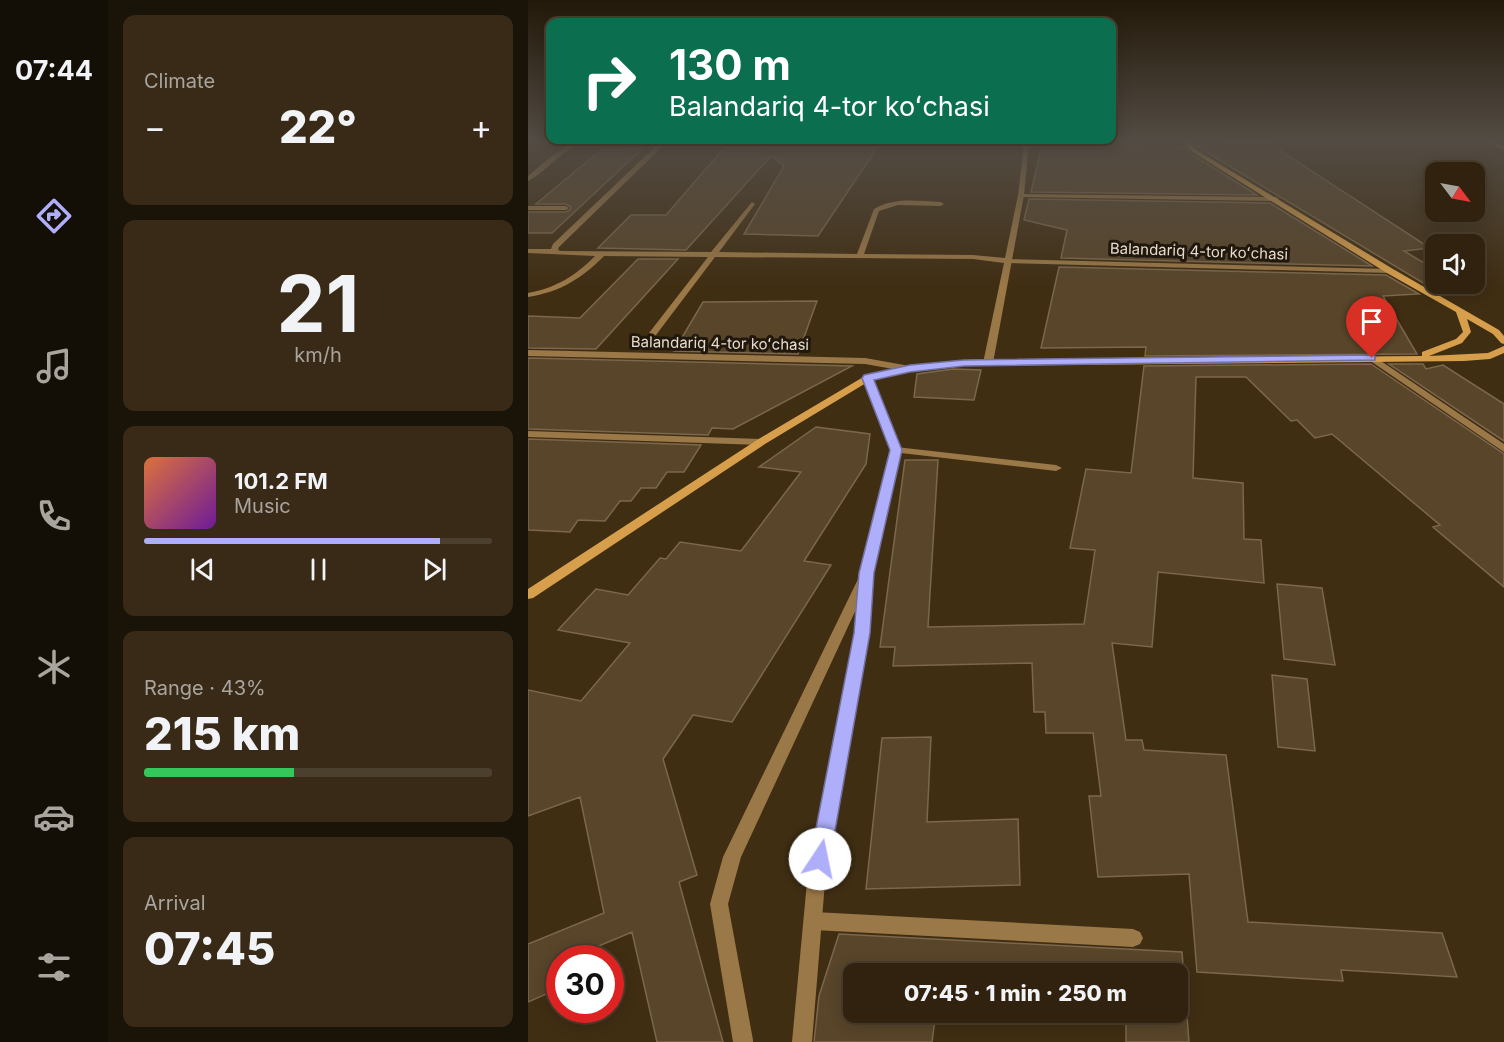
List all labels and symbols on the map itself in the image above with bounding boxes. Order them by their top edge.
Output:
north arrow [1425,162,1485,222]
street label: Balandariq 4-tor koʻchasi [1110,238,1288,264]
pin [1346,296,1397,358]
street label: Balandariq 4-tor koʻchasi [631,332,809,354]
position arrow [788,827,852,891]
speed limit sign: 30 [546,945,624,1023]

